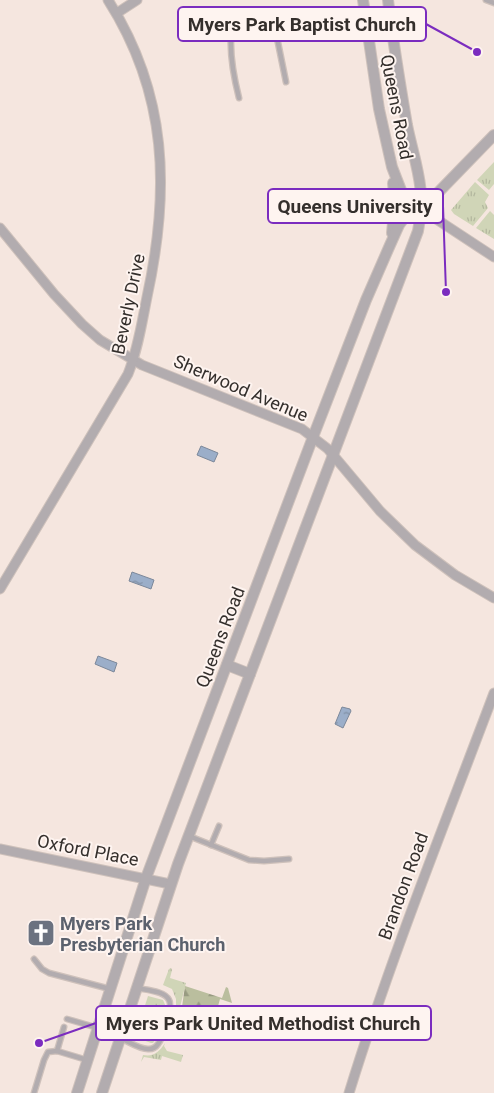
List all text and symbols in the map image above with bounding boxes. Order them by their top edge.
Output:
callout: Myers Park Baptist Church [178,7,426,41]
text: Myers Park Baptist Church [188,13,416,36]
street label: Queens Road [377,53,417,161]
callout: Queens University [268,189,443,223]
text: Queens University [277,195,433,218]
street label: Beverly Drive [107,252,149,356]
street label: Sherwood Avenue [171,350,311,426]
street label: Queens Road [191,584,249,690]
street label: Brandon Road [374,829,432,943]
street label: Oxford Place [35,830,141,870]
place label: Myers Park Presbyterian Church [60,913,225,955]
church icon: Myers Park Presbyterian Church [26,918,56,948]
callout: Myers Park United Methodist Church [96,1006,431,1040]
text: Myers Park United Methodist Church [106,1012,420,1035]

